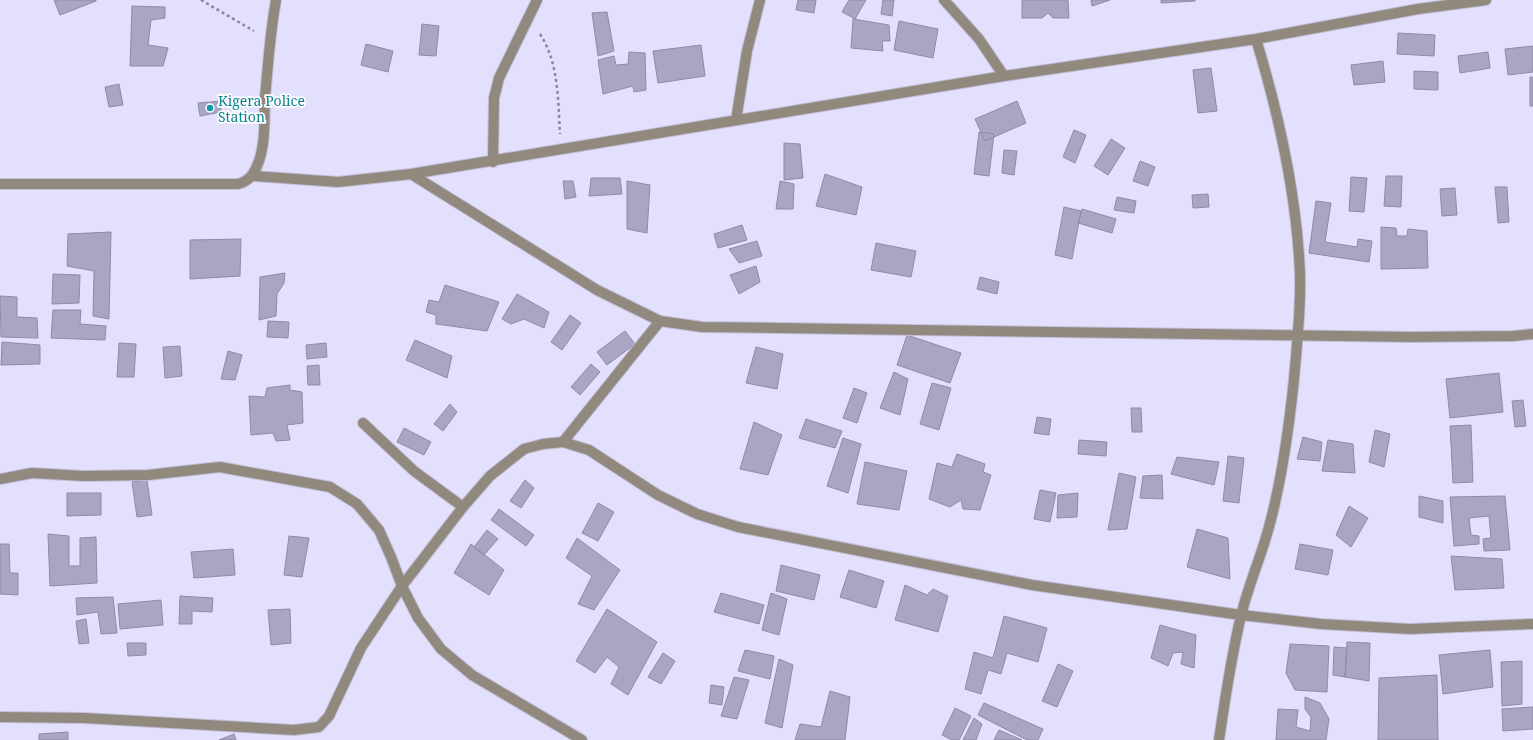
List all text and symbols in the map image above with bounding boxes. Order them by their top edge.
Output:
place label: Kigera Police Station [218,91,305,126]
marker: Kigera Police Station [205,103,215,113]

